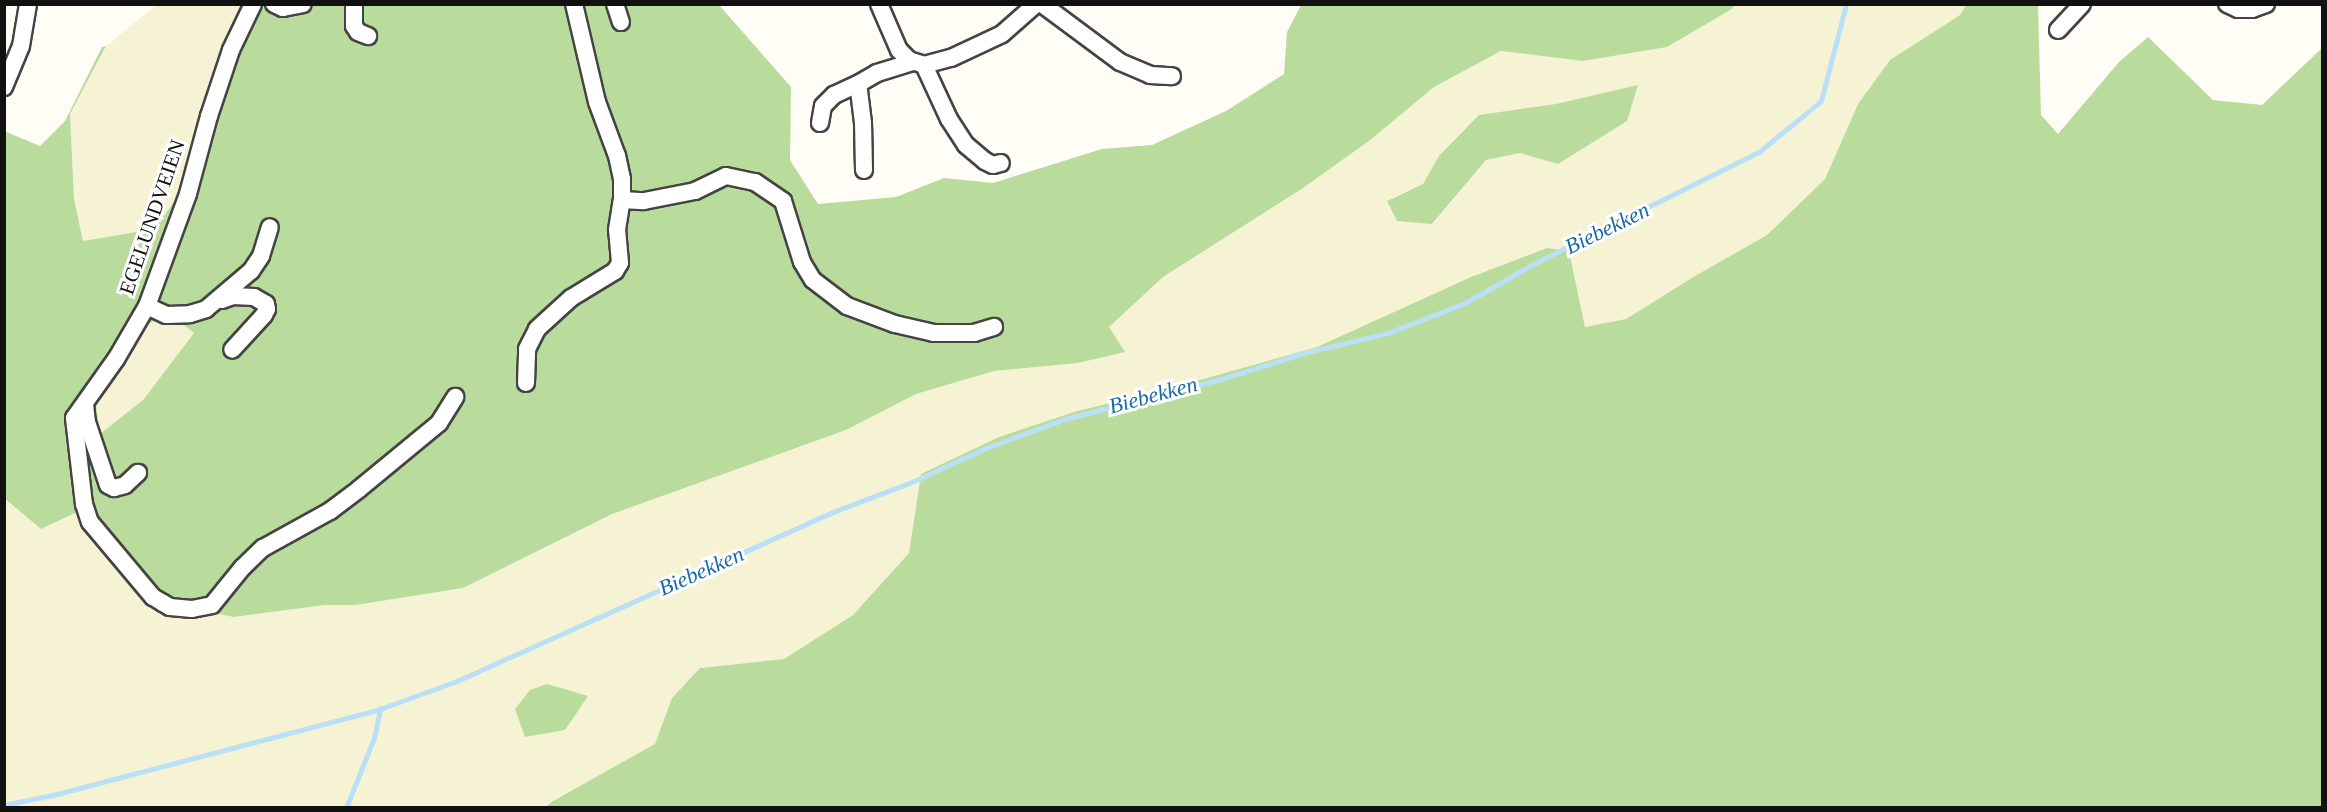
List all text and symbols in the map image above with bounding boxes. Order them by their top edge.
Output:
street label: EGELUNDVEIEN [114,136,190,298]
water label: Biebekken [1561,196,1653,260]
water label: Biebekken [1106,371,1200,419]
water label: Biebekken [654,541,748,601]

